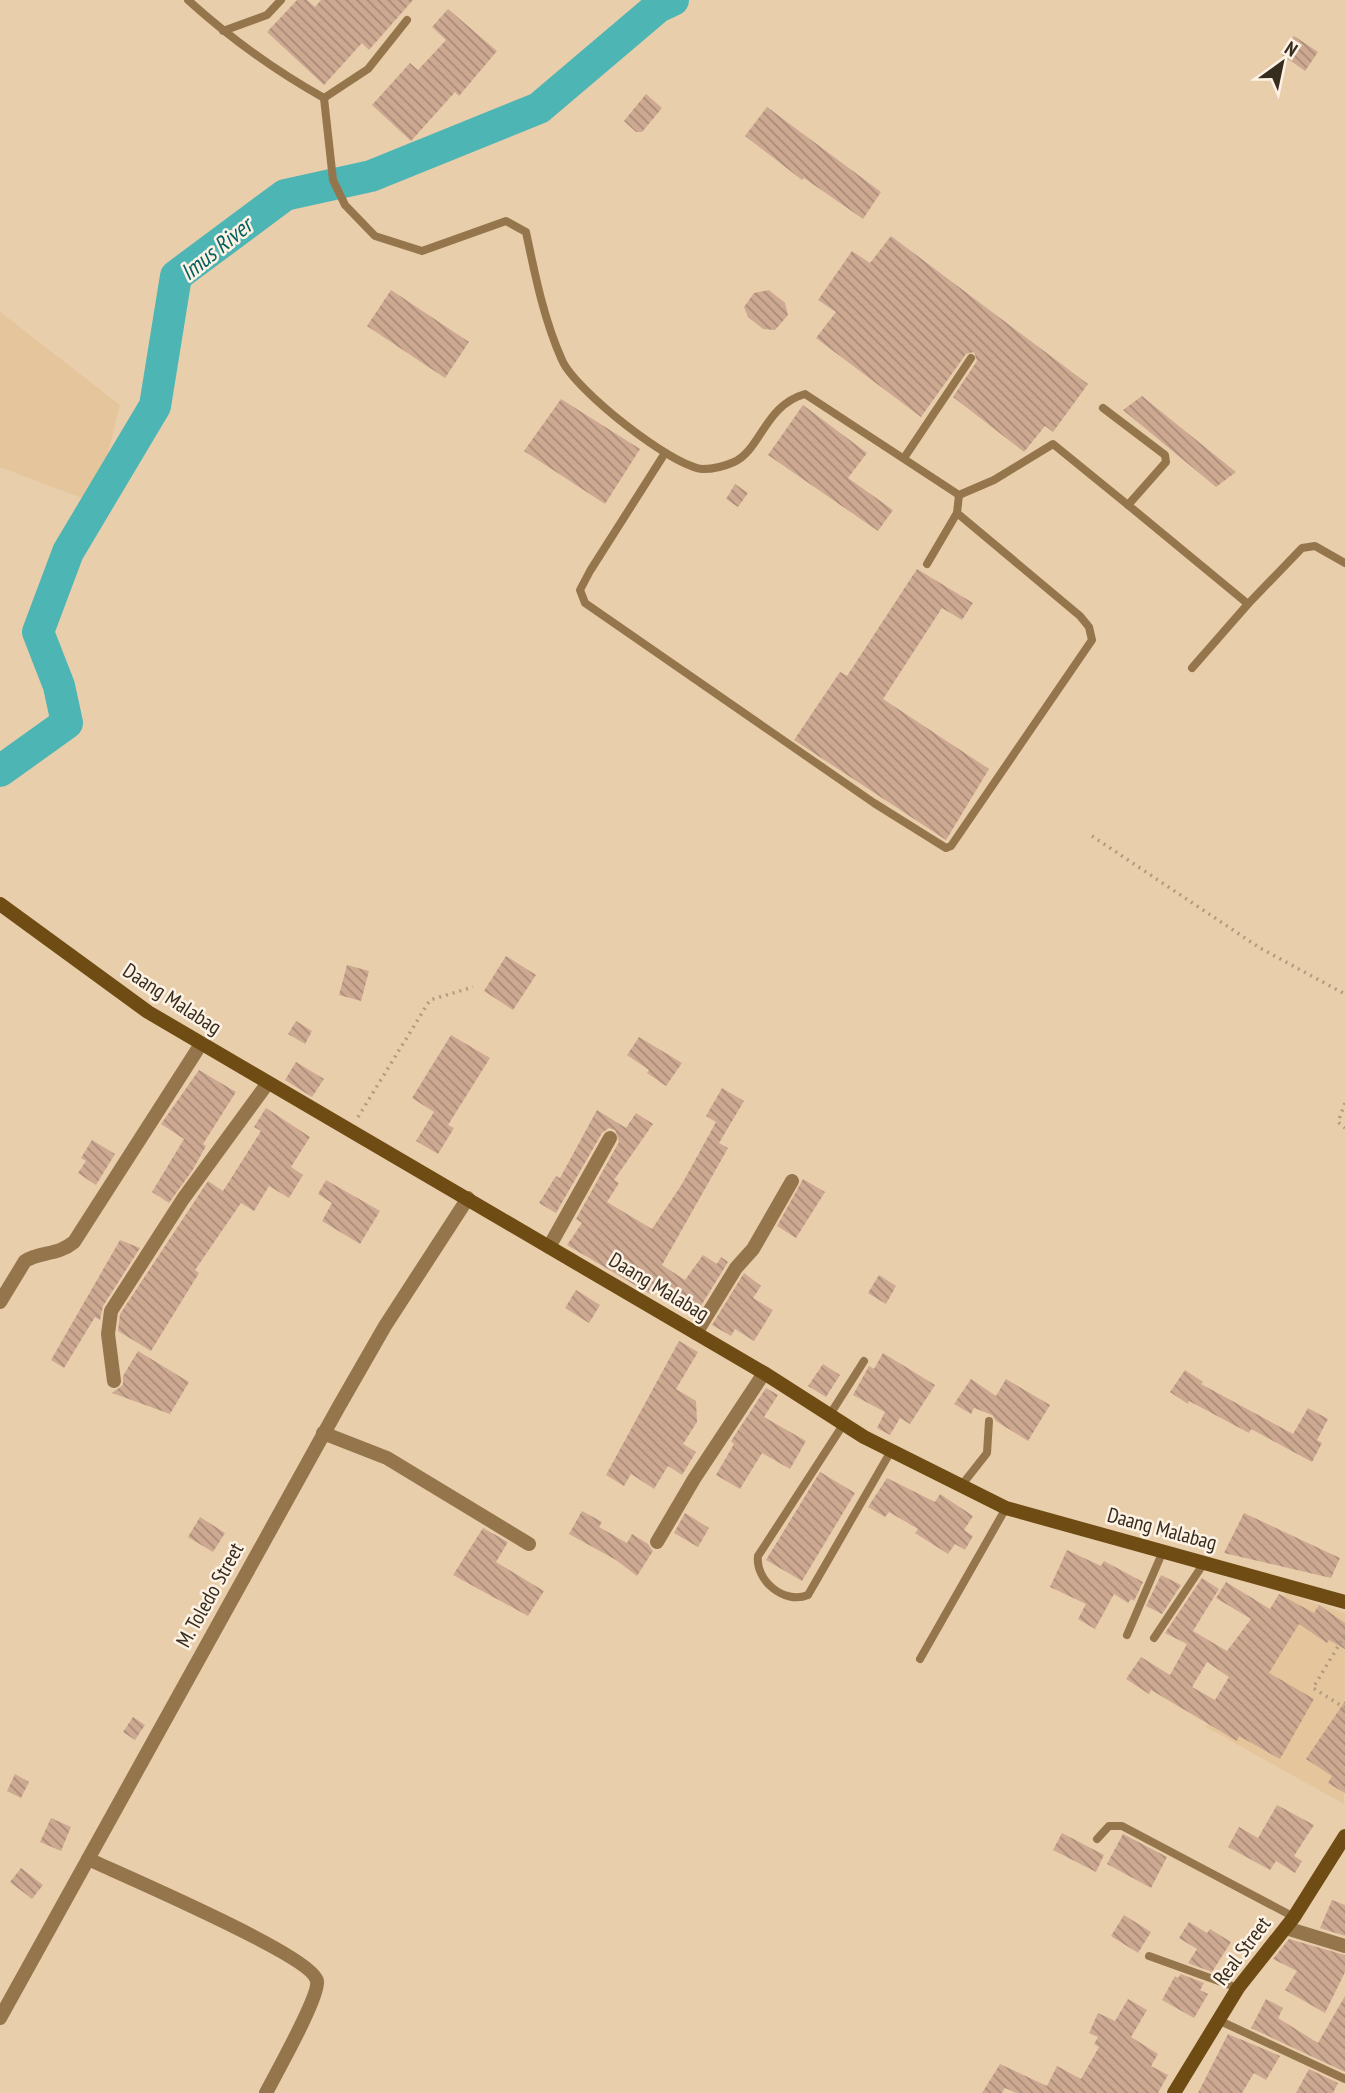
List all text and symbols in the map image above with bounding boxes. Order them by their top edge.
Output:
north arrow [1247,28,1317,98]
text: N [1280,36,1302,62]
water label: Imus River [174,209,260,286]
street label: Daang Malabag [118,957,227,1040]
street label: Daang Malabag [604,1246,714,1327]
street label: Daang Malabag [1104,1501,1220,1556]
street label: M. Toledo Street [170,1537,249,1652]
street label: Real Street [1207,1911,1276,1990]

